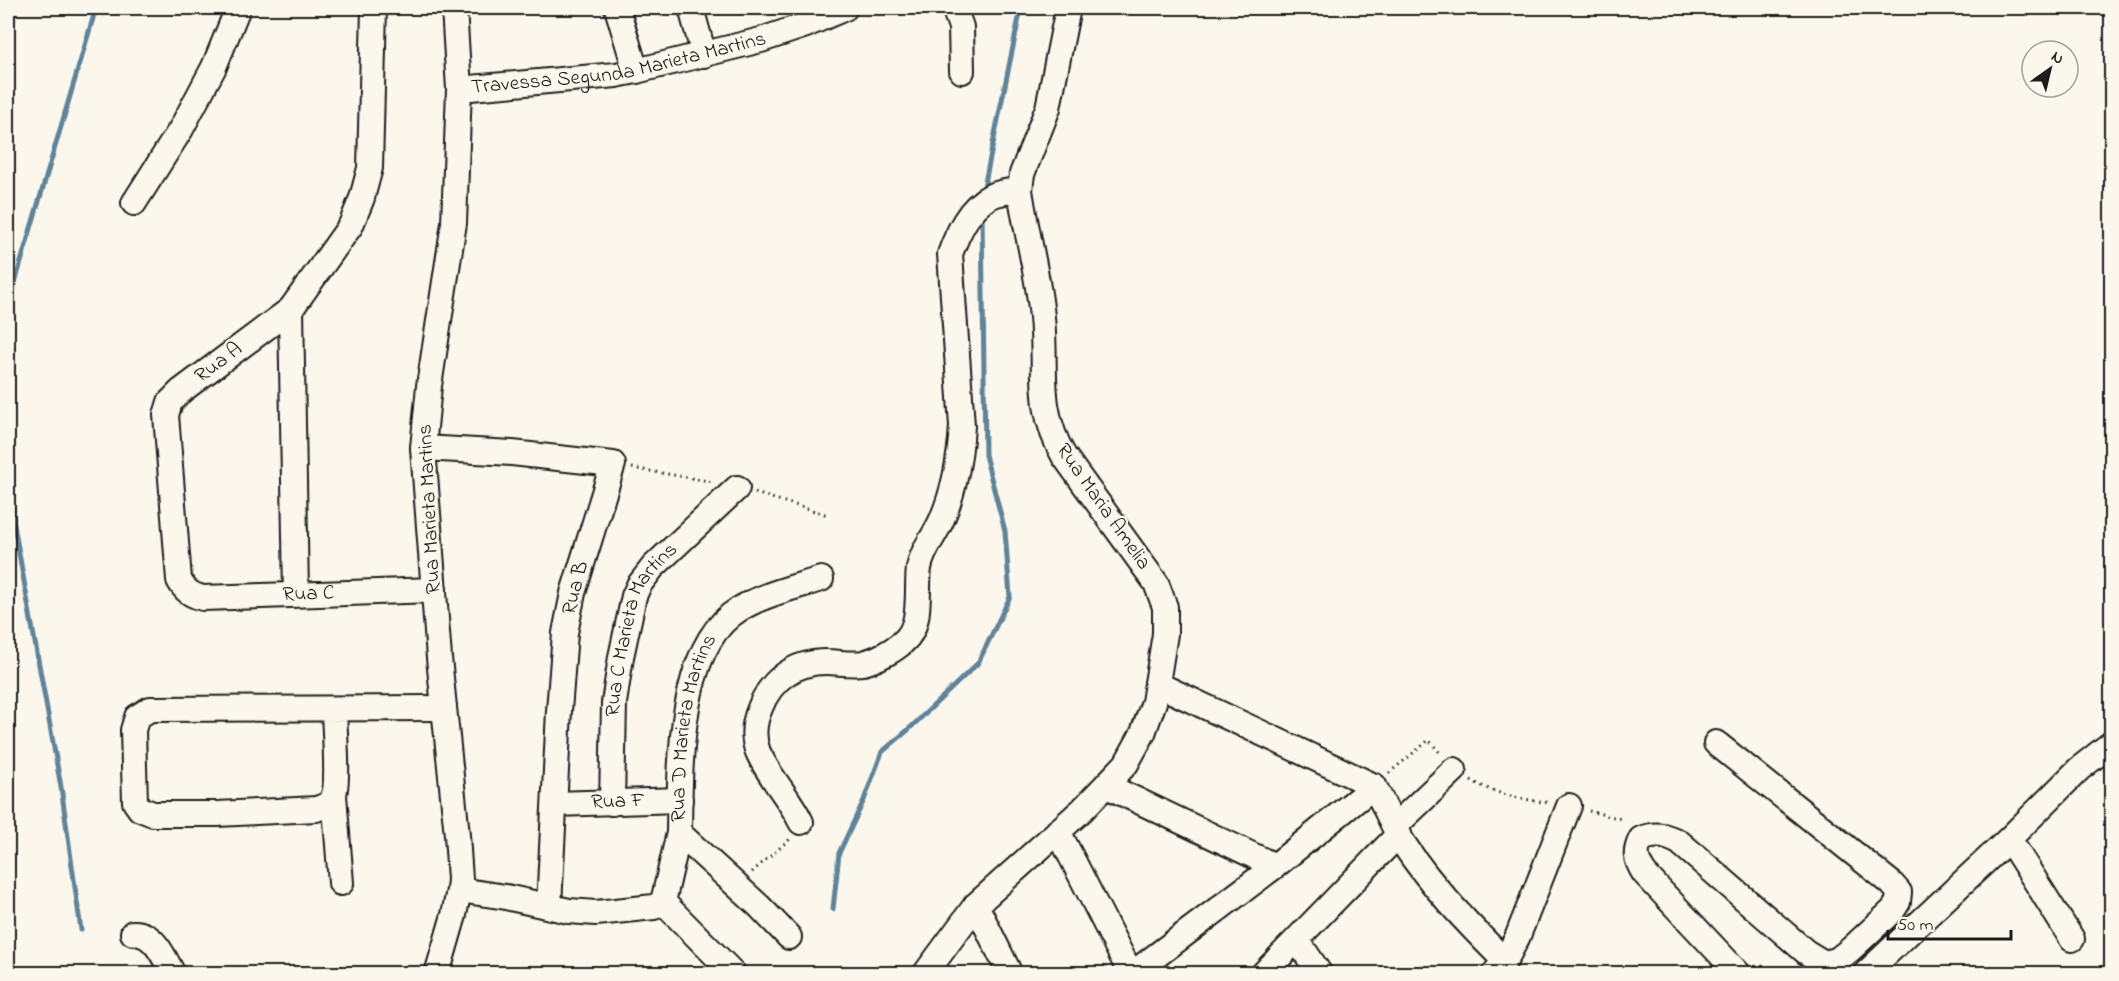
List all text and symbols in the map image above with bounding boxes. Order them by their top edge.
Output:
street label: Travessa Segunda Marieta Martins [470,24,769,103]
north arrow [2020,39,2080,99]
text: N [2046,45,2069,71]
street label: Rua A [189,335,249,391]
street label: Rua Marieta Martins [411,423,449,595]
street label: Rua Maria Amelia [1048,438,1158,576]
street label: Rua C Marieta Martins [599,536,685,717]
street label: Rua B [555,558,597,618]
street label: Rua C [282,578,335,610]
street label: Rua D Marieta Martins [664,628,725,822]
street label: Rua F [591,786,646,818]
scale bar [1888,903,2011,941]
text: 50 m [1897,913,1934,939]

